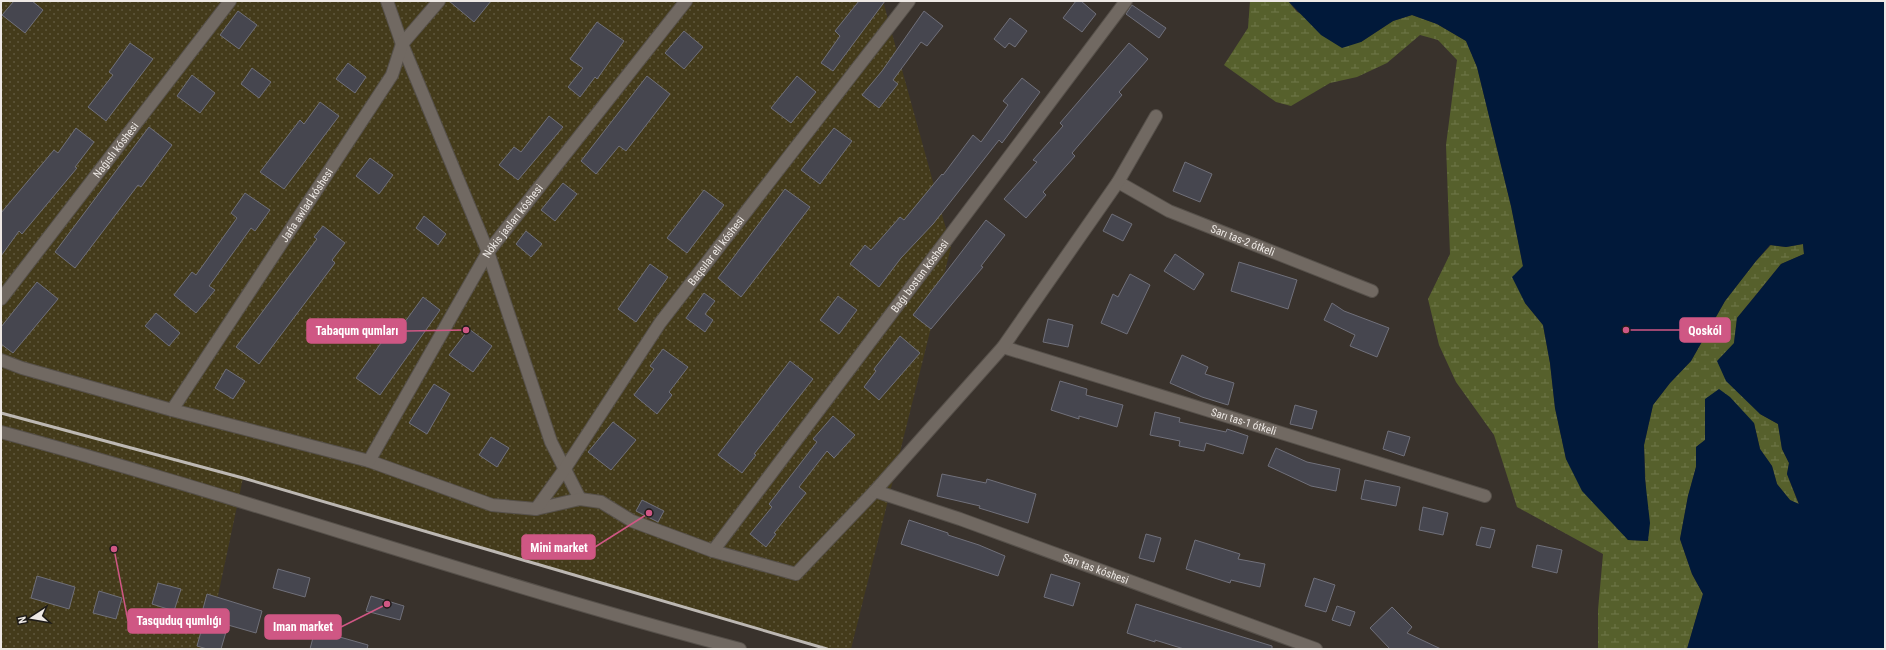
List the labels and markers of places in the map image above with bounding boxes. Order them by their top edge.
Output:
callout: Qoskól [1680,318,1730,342]
callout: Tabaqum qumları [307,319,406,343]
callout: Mini market [522,535,595,559]
callout: Tasquduq qumlıǵı [128,609,229,633]
callout: Iman market [265,615,341,639]

